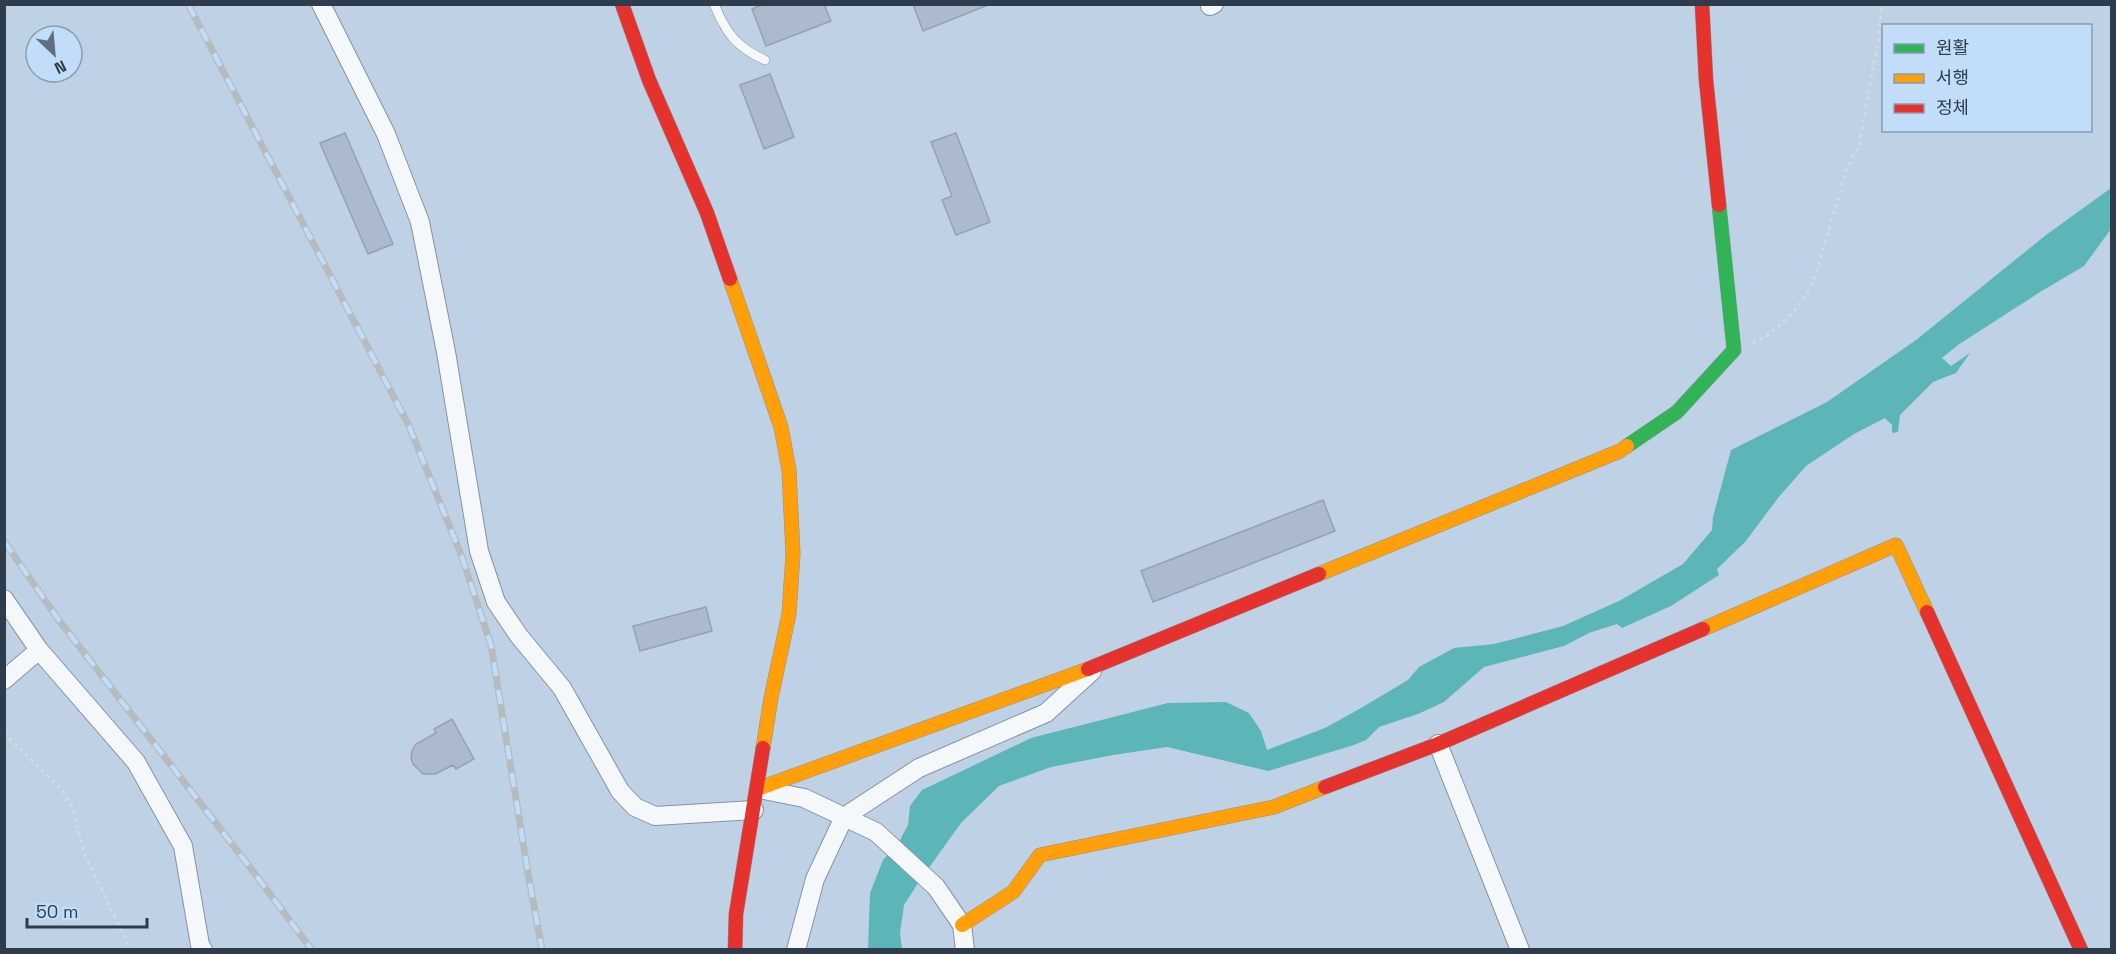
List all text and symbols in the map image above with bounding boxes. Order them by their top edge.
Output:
north arrow [24,24,84,84]
legend [1882,24,2092,132]
text: 원활 [1936,36,1969,59]
text: N [51,55,70,79]
text: 서행 [1936,66,1969,89]
text: 정체 [1936,96,1969,119]
scale bar [27,891,147,929]
text: 50 m [36,900,78,923]

